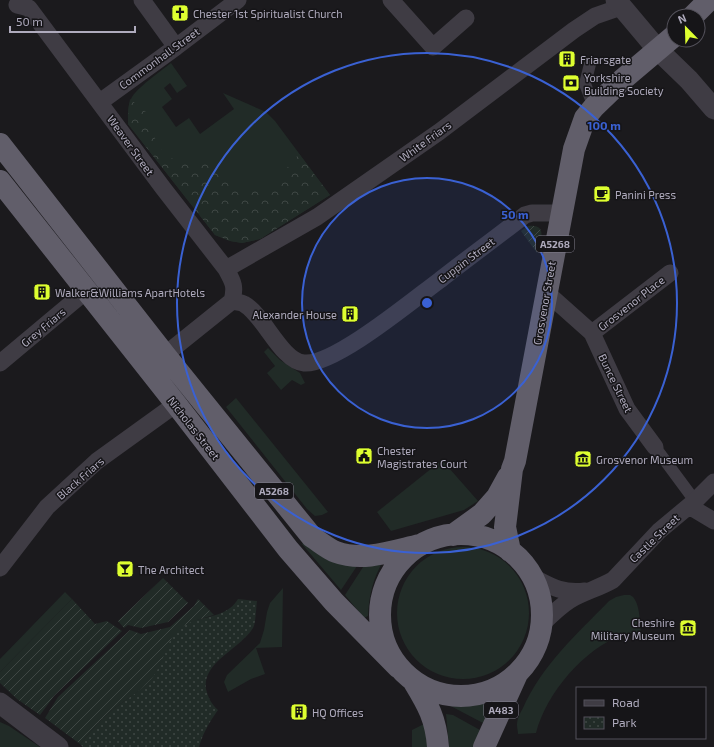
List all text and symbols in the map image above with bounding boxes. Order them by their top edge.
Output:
church icon: Chester 1st Spiritualist Church [170,3,190,23]
place label: Chester 1st Spiritualist Church [193,7,343,20]
scale bar [10,8,135,34]
north arrow [666,8,706,48]
text: N [676,11,688,26]
text: 50 m [16,14,43,28]
street label: Commonhall Street [116,24,202,92]
building icon: Friarsgate [557,49,577,69]
place label: Friarsgate [580,53,631,66]
place label: Yorkshire Building Society [584,71,664,97]
bank icon: Yorkshire Building Society [561,73,581,93]
street label: Weaver Street [105,112,157,178]
street label: White Friars [396,118,454,164]
text: 100 m [587,118,621,132]
cafe icon: Panini Press [592,184,612,204]
place label: Panini Press [615,188,676,201]
text: 50 m [501,207,529,221]
street label: Cuppin Street [435,235,497,285]
road number: A5268 [536,236,574,252]
street label: Grosvenor Street [530,260,558,346]
street label: Grosvenor Place [595,273,667,333]
building icon: Walker&Williams ApartHotels [32,282,52,302]
place label: Walker&Williams ApartHotels [55,286,205,299]
centre of rings [420,296,434,310]
street label: Grey Friars [18,304,68,349]
building icon: Alexander House [340,304,360,324]
place label: Alexander House [253,308,337,321]
street label: Bunce Street [596,352,636,414]
street label: Nicholas Street [165,394,223,462]
place label: Chester Magistrates Court [377,444,467,470]
public building icon: Chester Magistrates Court [354,446,374,466]
museum icon: Grosvenor Museum [573,449,593,469]
place label: Grosvenor Museum [596,453,693,466]
street label: Black Friars [54,454,107,502]
road number: A5268 [255,483,293,499]
street label: Castle Street [626,511,682,565]
bar icon: The Architect [115,559,135,579]
place label: The Architect [138,563,204,576]
place label: Cheshire Military Museum [591,616,675,642]
museum icon: Cheshire Military Museum [678,618,698,638]
legend [576,687,706,739]
text: Road [612,695,640,709]
building icon: HQ Offices [289,702,309,722]
road number: A483 [484,702,518,718]
place label: HQ Offices [312,706,364,720]
text: Park [612,715,637,729]

